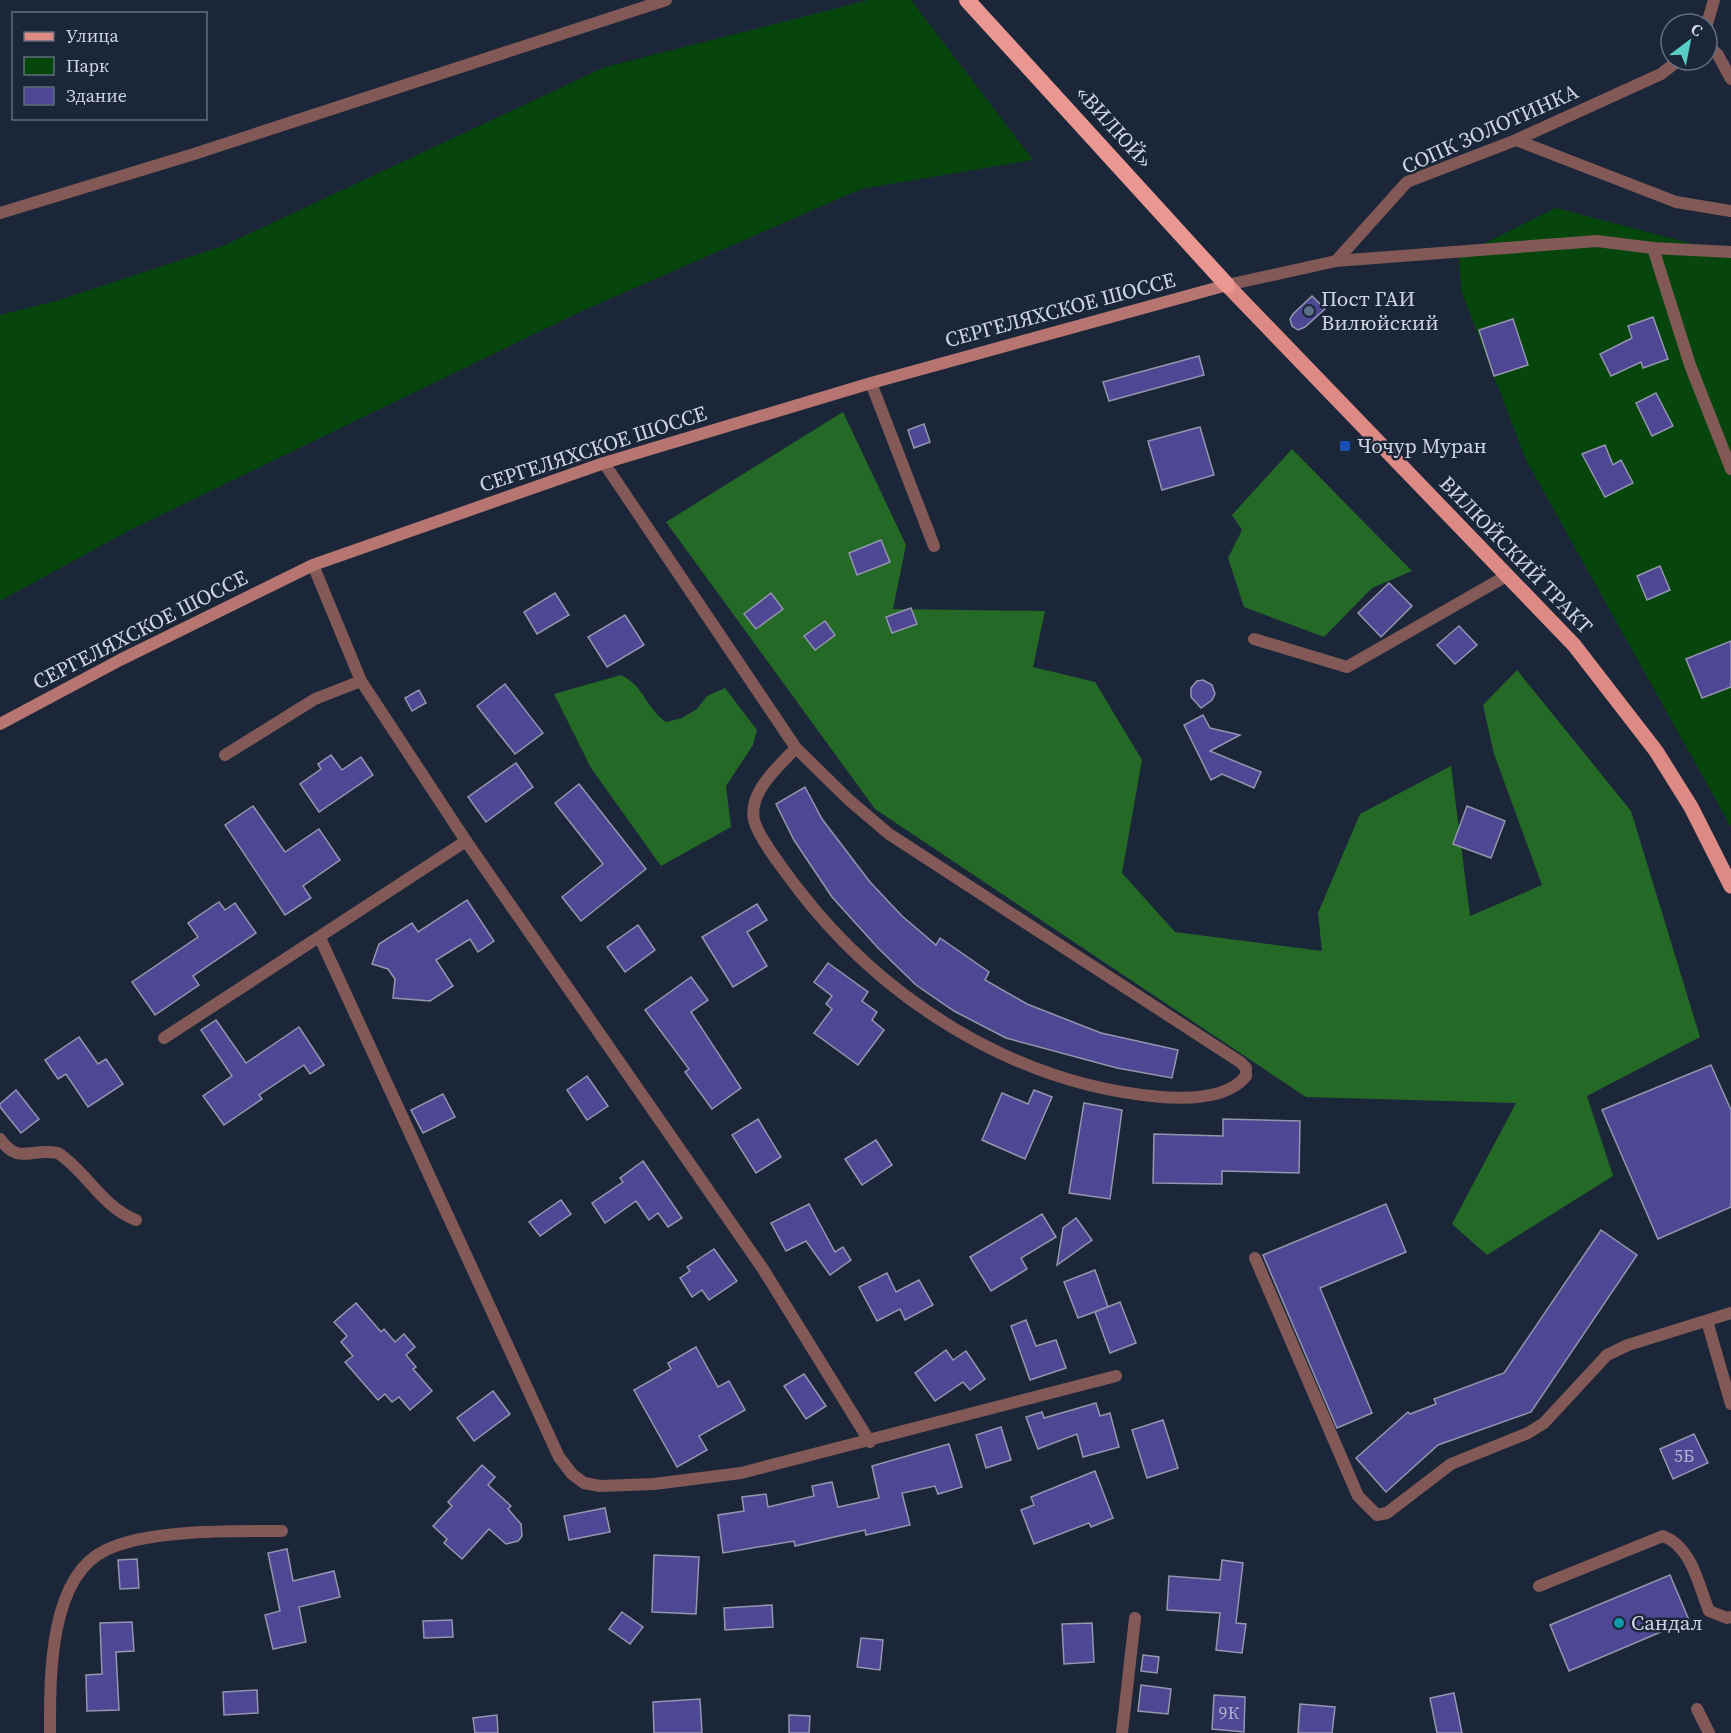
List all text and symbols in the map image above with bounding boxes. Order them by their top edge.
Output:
legend [12,12,207,120]
north arrow [1659,12,1719,72]
text: С [1687,17,1707,41]
text: Улица [66,23,119,48]
text: Парк [66,53,109,78]
street label: СОПК ЗОЛОТИНКА [1397,77,1583,181]
street label: «ВИЛЮЙ» [1070,79,1159,174]
text: Здание [66,83,127,108]
street label: СЕРГЕЛЯХСКОЕ ШОССЕ [941,265,1178,354]
place label: Пост ГАИ Вилюйский [1321,284,1439,337]
marker: Пост ГАИ Вилюйский [1302,304,1316,318]
street label: СЕРГЕЛЯХСКОЕ ШОССЕ [475,398,710,499]
place label: Чочур Муран [1357,431,1487,460]
marker: Чочур Муран [1338,439,1352,453]
street label: ВИЛЮЙСКИЙ ТРАКТ [1433,469,1600,640]
street label: СЕРГЕЛЯХСКОЕ ШОССЕ [27,563,252,696]
house number: 5Б [1674,1443,1694,1468]
place label: Сандал [1631,1608,1703,1637]
marker: Сандал [1612,1616,1626,1630]
house number: 9К [1219,1700,1240,1725]

